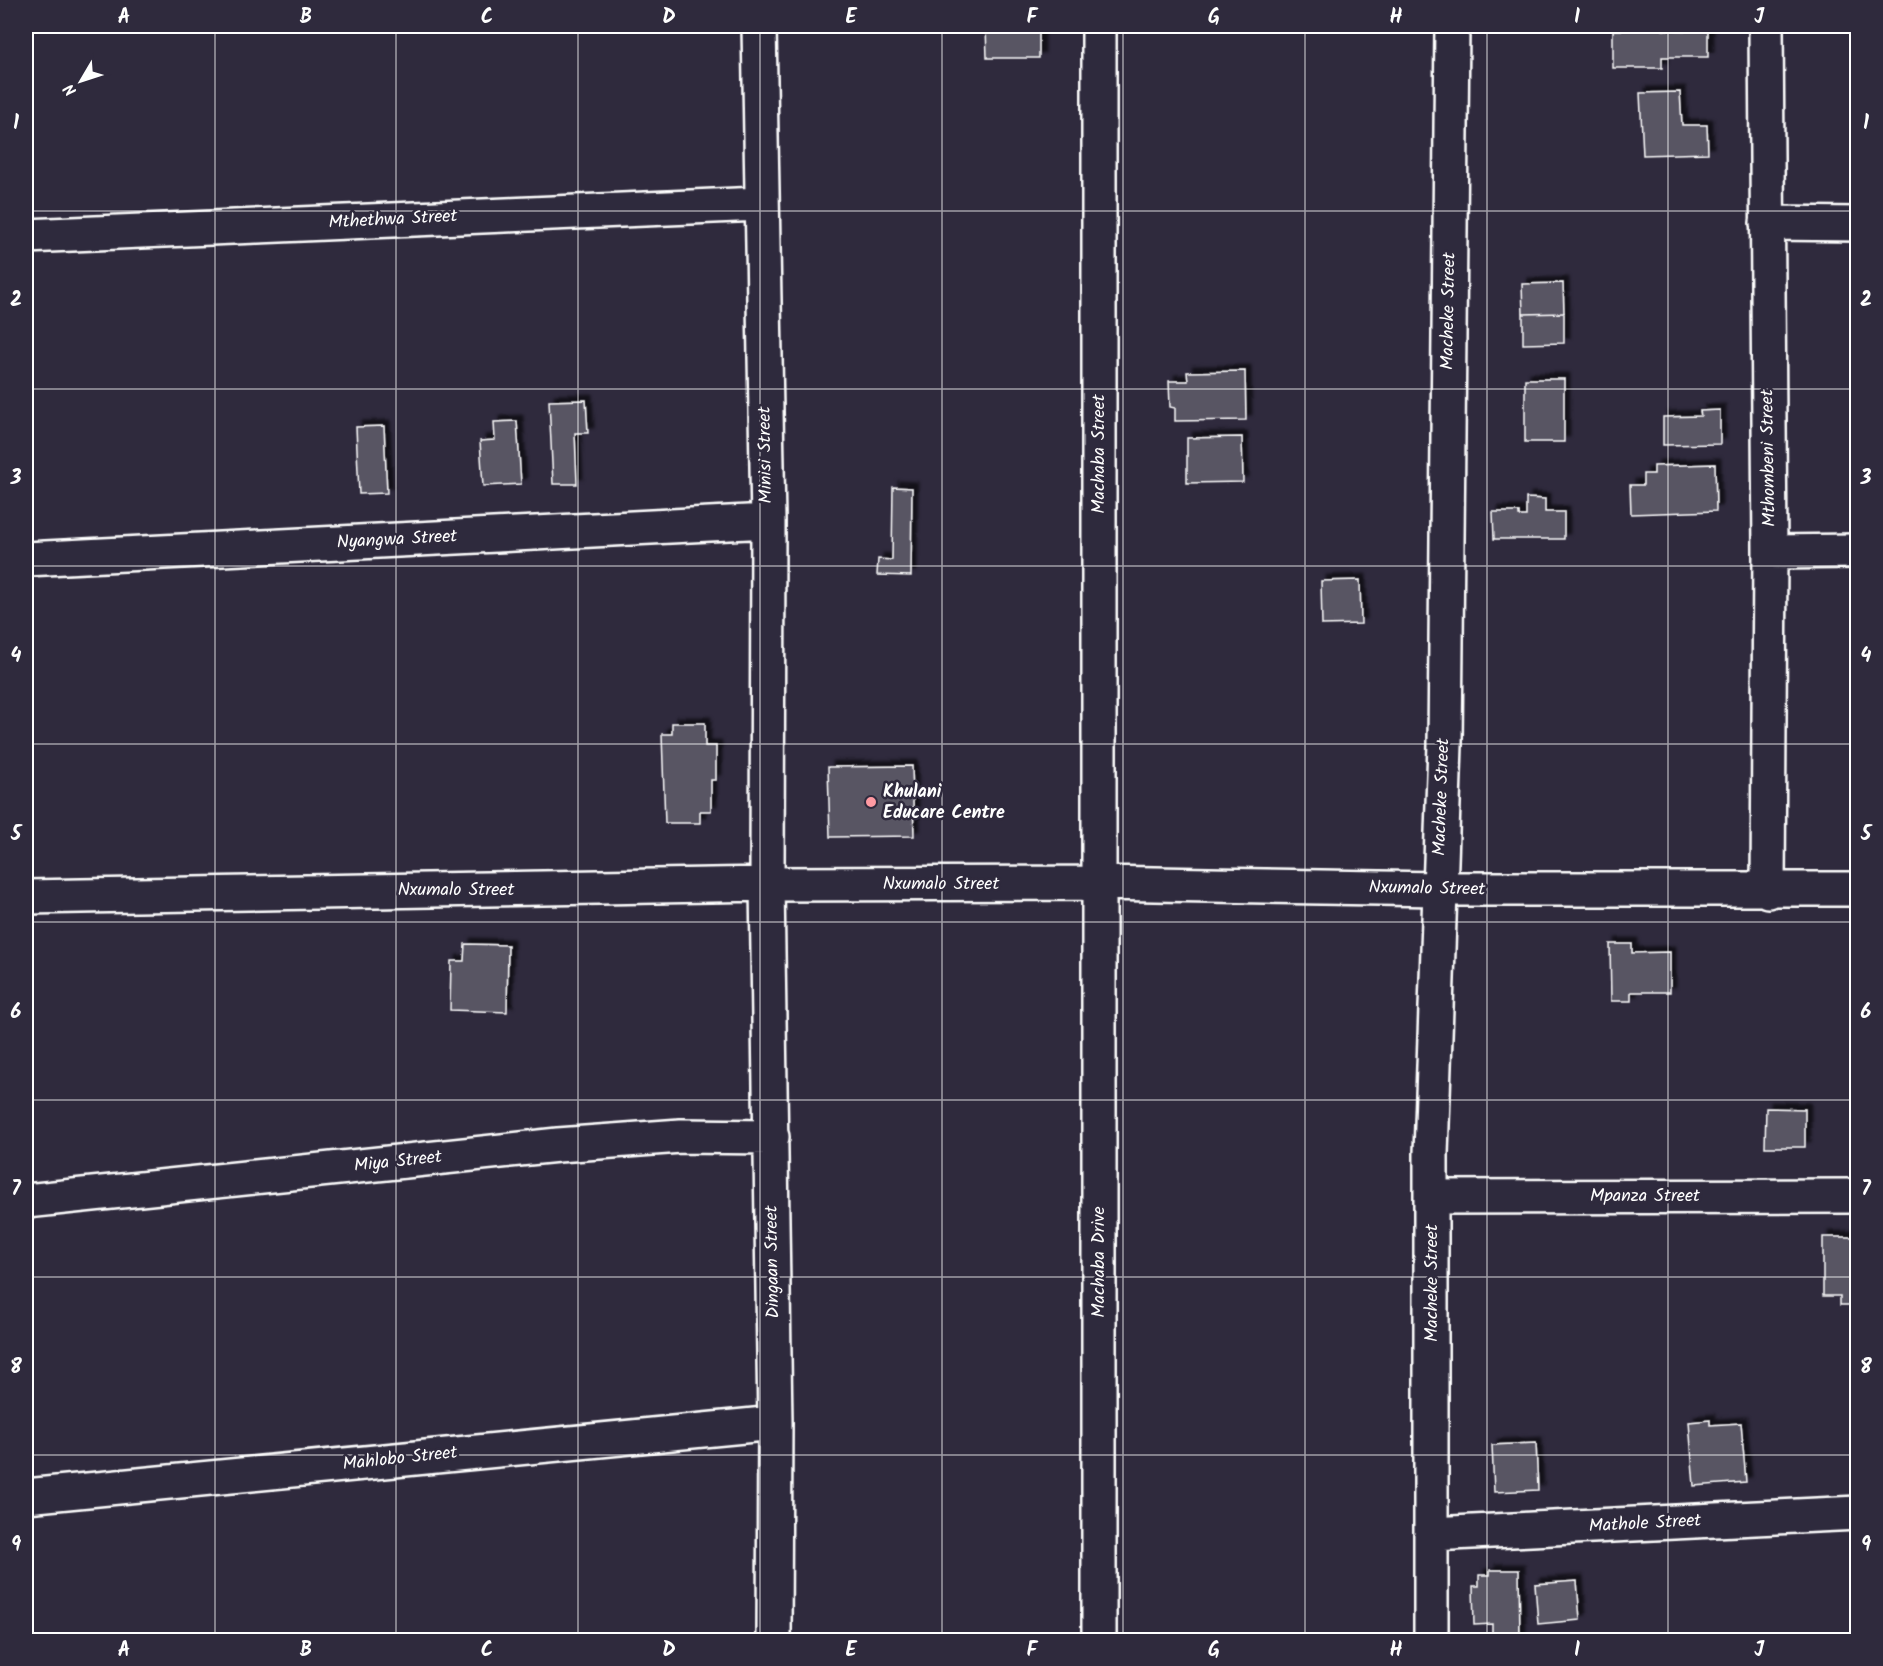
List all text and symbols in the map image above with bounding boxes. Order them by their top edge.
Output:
text: A [118,2,130,34]
text: B [300,2,312,34]
text: C [481,2,493,34]
text: D [662,2,676,34]
text: E [845,2,857,34]
text: F [1027,2,1039,34]
text: G [1208,2,1220,34]
text: H [1389,2,1403,34]
text: I [1574,2,1580,34]
text: J [1754,2,1765,34]
north arrow [51,51,111,111]
text: N [58,78,83,101]
text: 1 [13,108,19,140]
text: 1 [1863,108,1869,140]
street label: Mthethwa Street [328,202,459,238]
street label: Macheke Street [1433,251,1465,370]
text: 2 [10,285,22,317]
text: 2 [1860,285,1872,317]
street label: Mthombeni Street [1753,388,1785,527]
street label: Machaba Street [1085,393,1114,514]
street label: Minisi Street [751,405,781,504]
text: 3 [10,463,22,495]
text: 3 [1860,463,1872,495]
street label: Nyangwa Street [336,522,459,558]
text: 4 [11,641,22,673]
text: 4 [1861,641,1872,673]
street label: Macheke Street [1425,737,1459,856]
place label: Khulani Educare Centre [883,778,1005,828]
marker: Khulani Educare Centre [864,795,878,809]
text: 5 [10,819,23,851]
text: 5 [1860,819,1873,851]
street label: Nxumalo Street [883,870,1000,899]
street label: Nxumalo Street [1368,873,1487,905]
street label: Nxumalo Street [398,876,515,905]
text: 6 [11,997,22,1029]
text: 6 [1861,997,1872,1029]
street label: Miya Street [353,1143,444,1181]
text: 7 [11,1174,21,1206]
text: 7 [1861,1174,1871,1206]
street label: Mpanza Street [1590,1182,1701,1211]
street label: Dingaan Street [757,1204,788,1319]
street label: Machaba Drive [1085,1206,1114,1318]
street label: Macheke Street [1418,1223,1447,1342]
text: 8 [10,1352,22,1384]
text: 8 [1860,1352,1872,1384]
street label: Mahlobo Street [341,1438,460,1479]
street label: Mathole Street [1588,1507,1703,1541]
text: 9 [11,1530,21,1562]
text: 9 [1861,1530,1871,1562]
text: A [118,1635,130,1666]
text: B [300,1635,312,1666]
text: C [481,1635,493,1666]
text: D [662,1635,676,1666]
text: E [845,1635,857,1666]
text: F [1027,1635,1039,1666]
text: G [1208,1635,1220,1666]
text: H [1389,1635,1403,1666]
text: I [1574,1635,1580,1666]
text: J [1754,1635,1765,1666]

